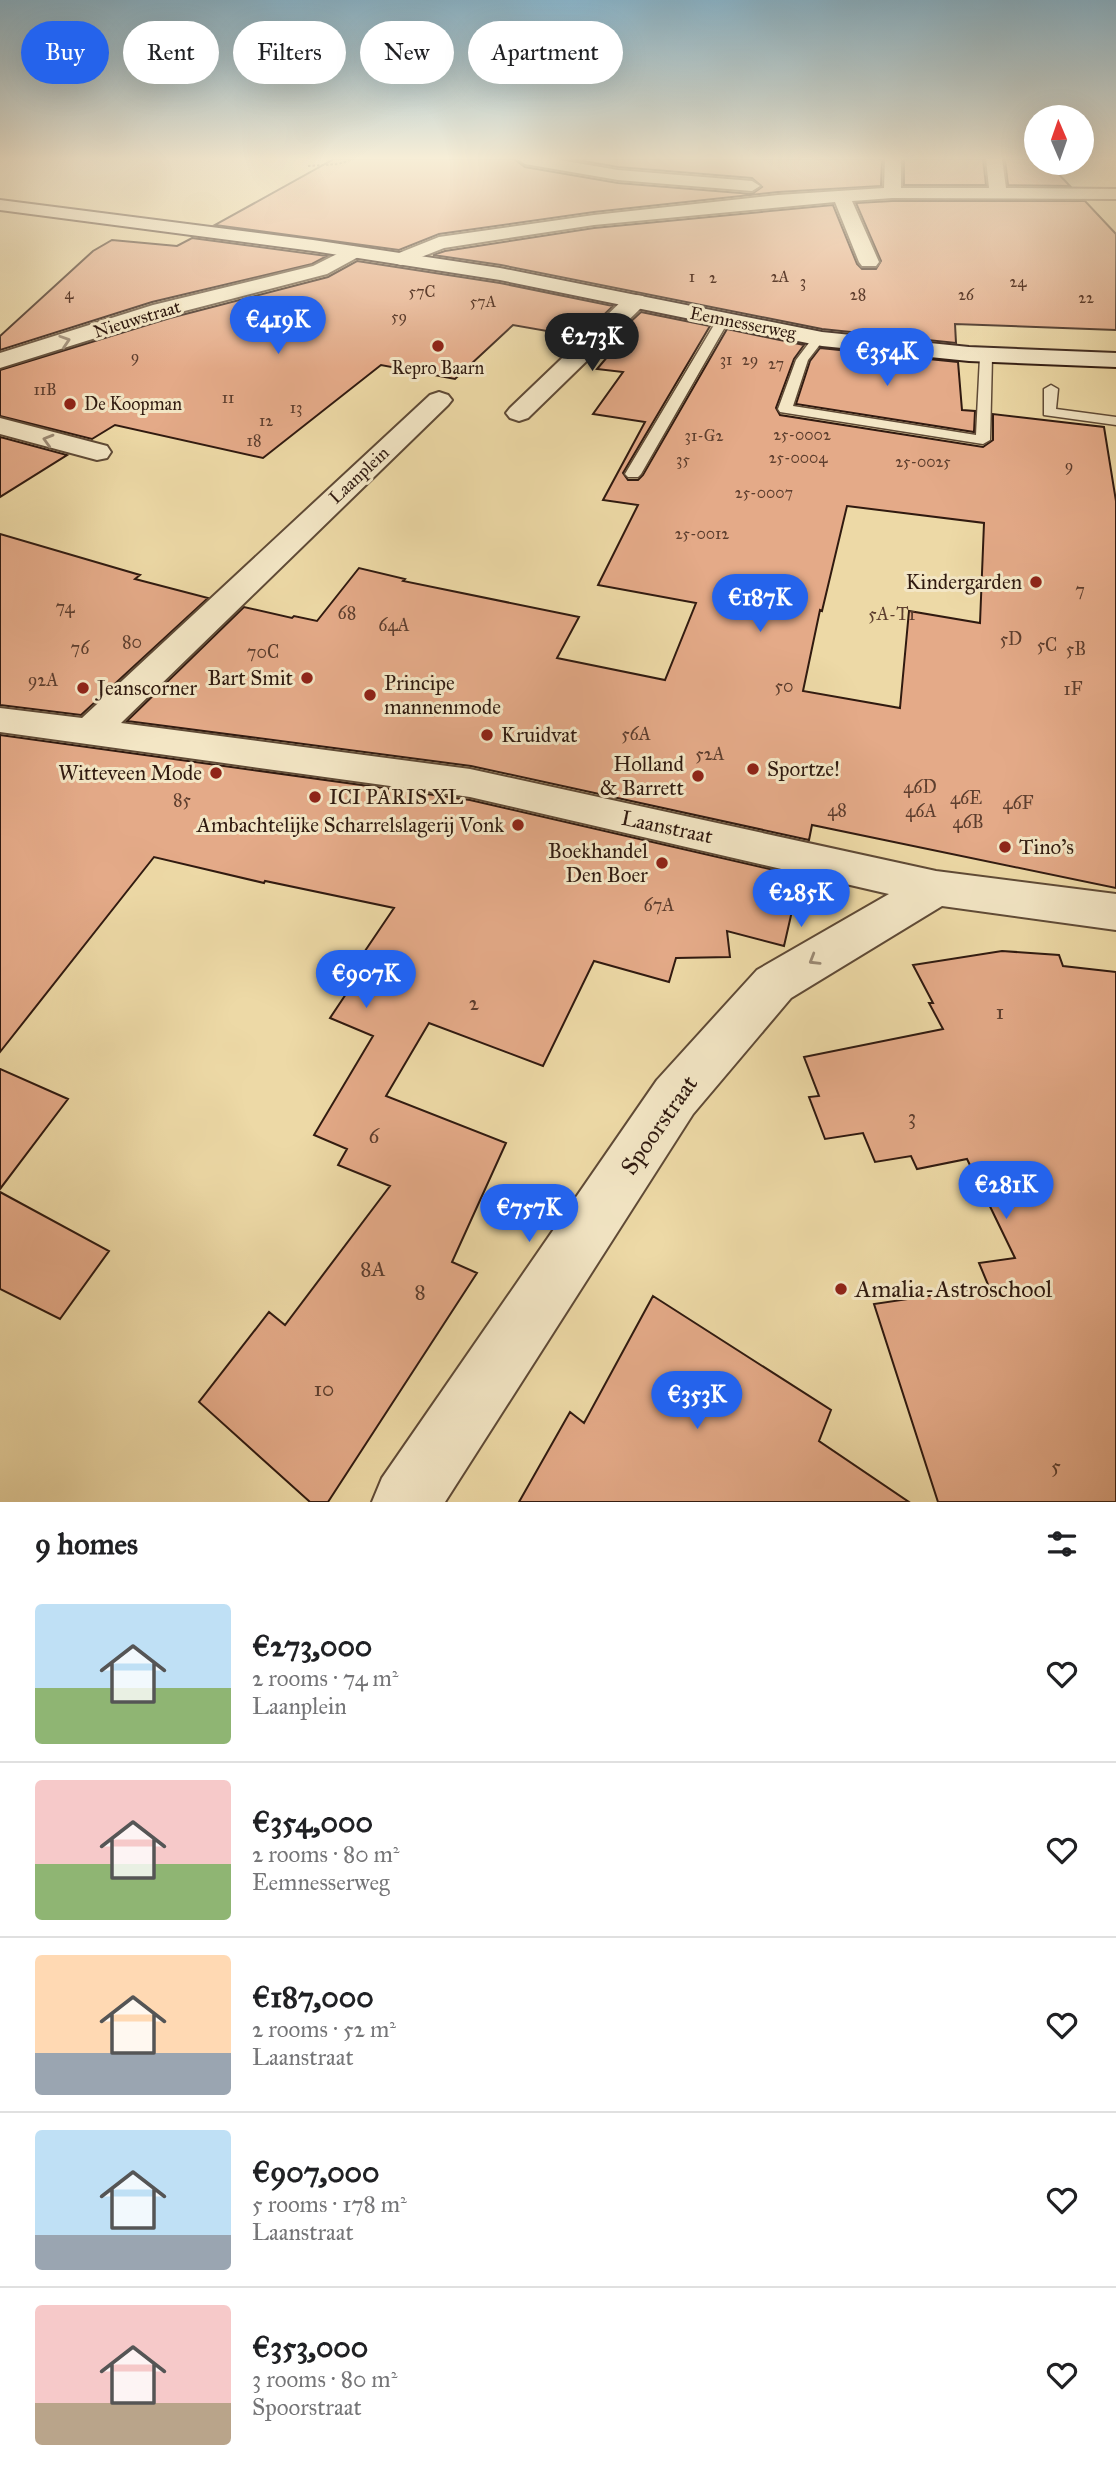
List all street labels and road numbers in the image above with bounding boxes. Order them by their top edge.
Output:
street label: Nieuwstraat [91,295,184,343]
street label: Eemnesserweg [688,302,799,345]
street label: Laanplein [324,441,394,508]
street label: Laanstraat [619,805,716,849]
street label: Spoorstraat [614,1069,704,1180]

